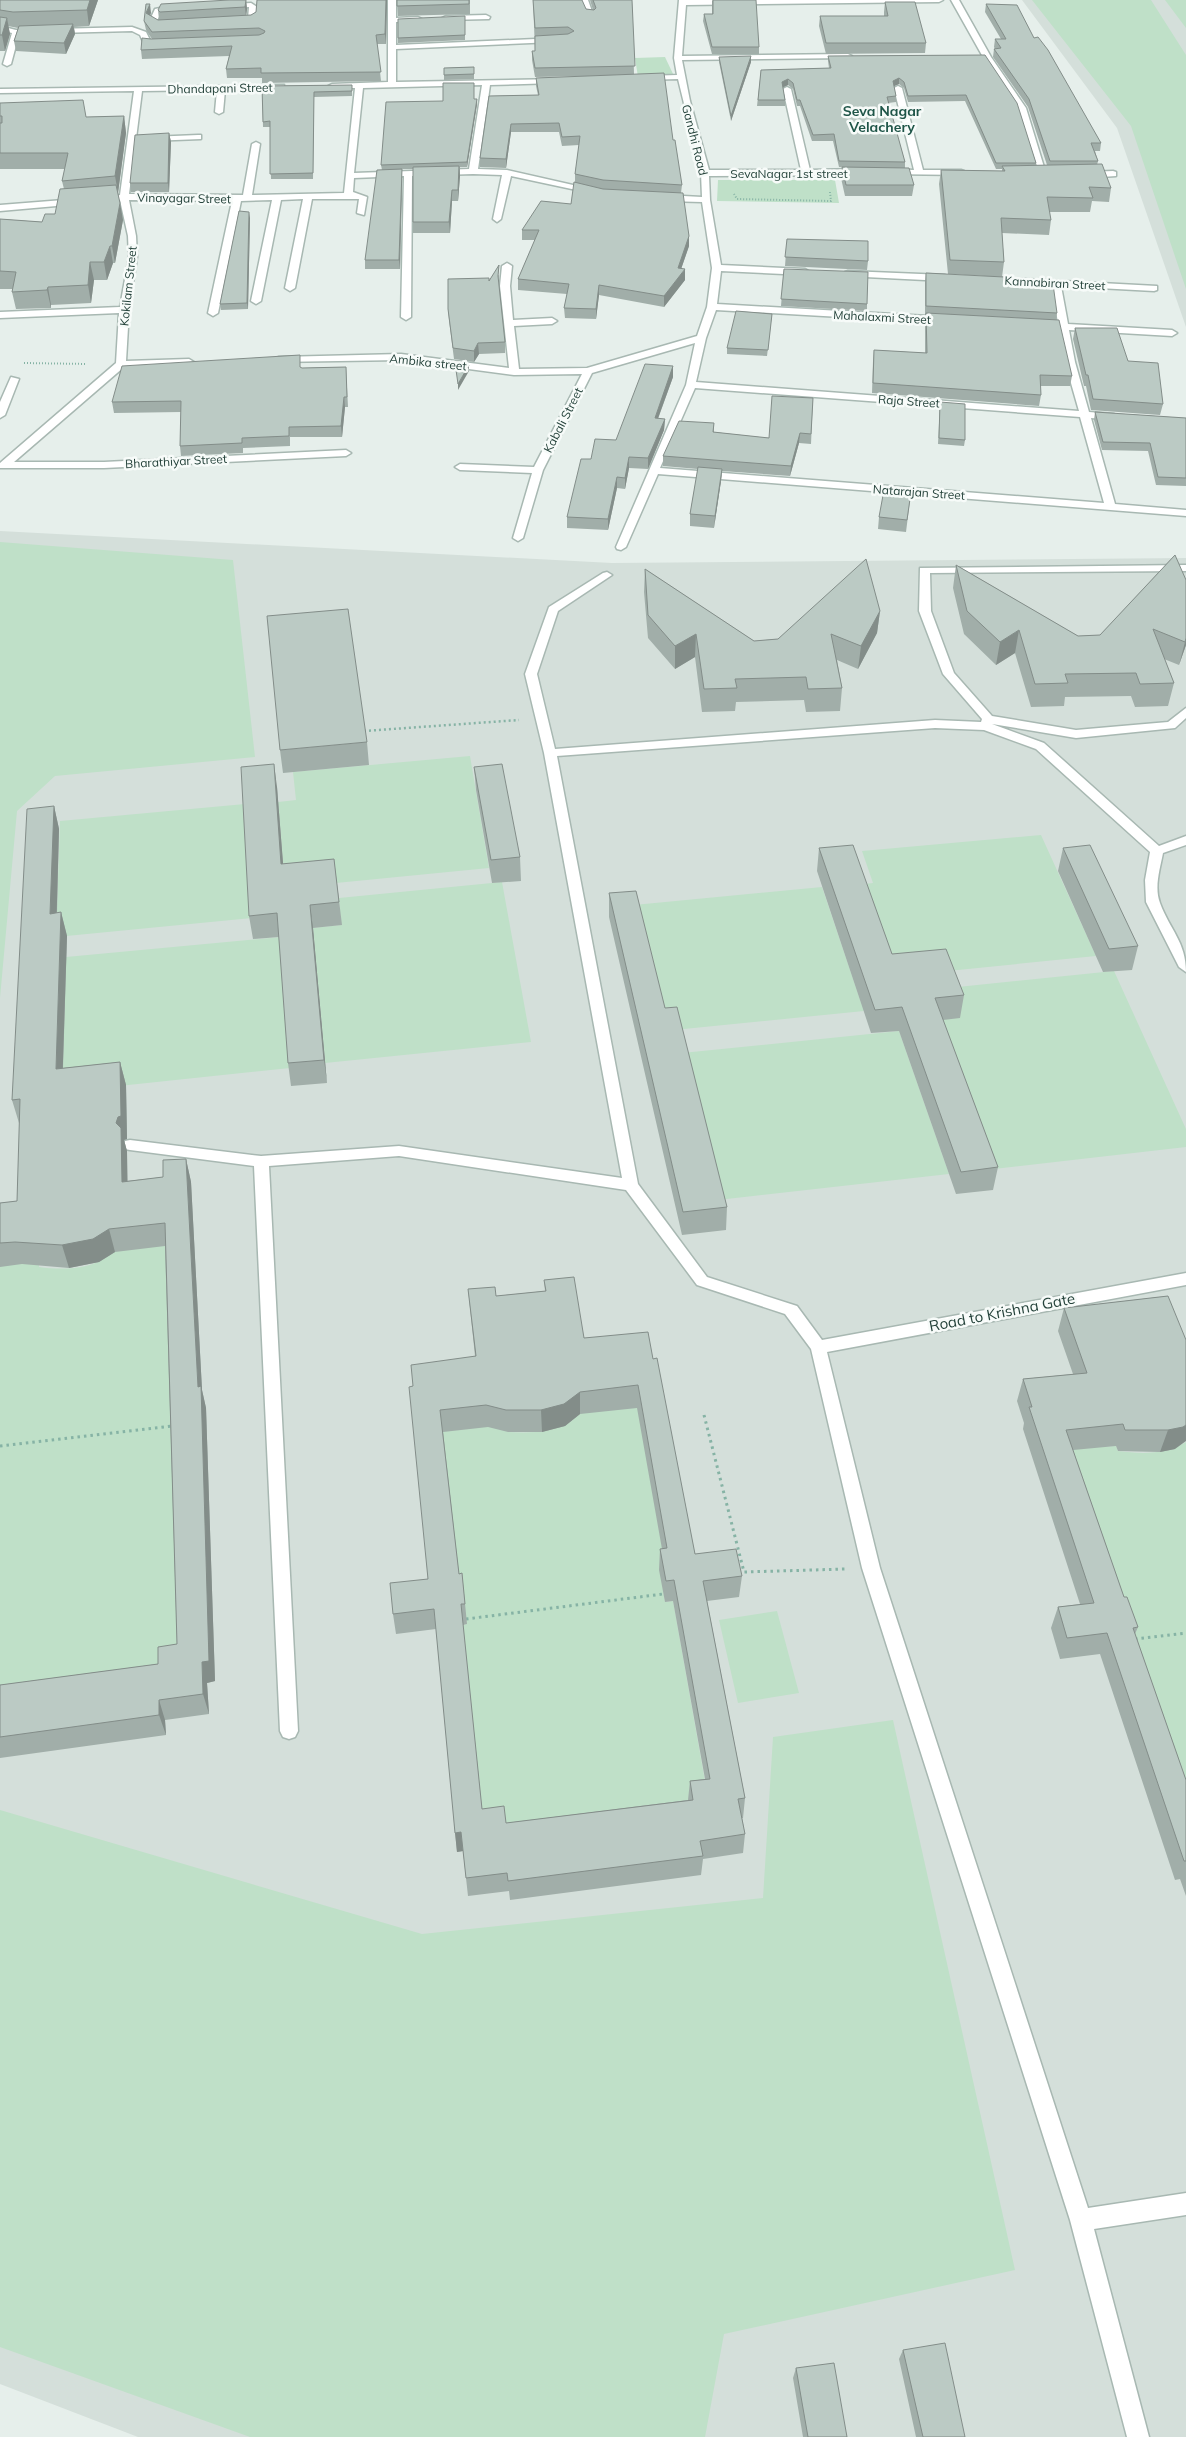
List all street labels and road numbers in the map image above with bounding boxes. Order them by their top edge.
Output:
street label: Dhandapani Street [167,80,273,96]
street label: Gandhi Road [679,103,711,177]
street label: SevaNagar 1st street [730,166,848,181]
street label: Vinayagar Street [137,190,231,206]
street label: Kokilam Street [116,245,140,327]
street label: Kannabiran Street [1004,273,1106,293]
street label: Mahalaxmi Street [833,307,931,327]
street label: Ambika street [389,350,467,374]
street label: Kabali Street [540,385,586,455]
street label: Raja Street [878,391,940,411]
street label: Bharathiyar Street [125,451,227,471]
street label: Natarajan Street [872,481,966,503]
street label: Road to Krishna Gate [927,1289,1077,1335]

